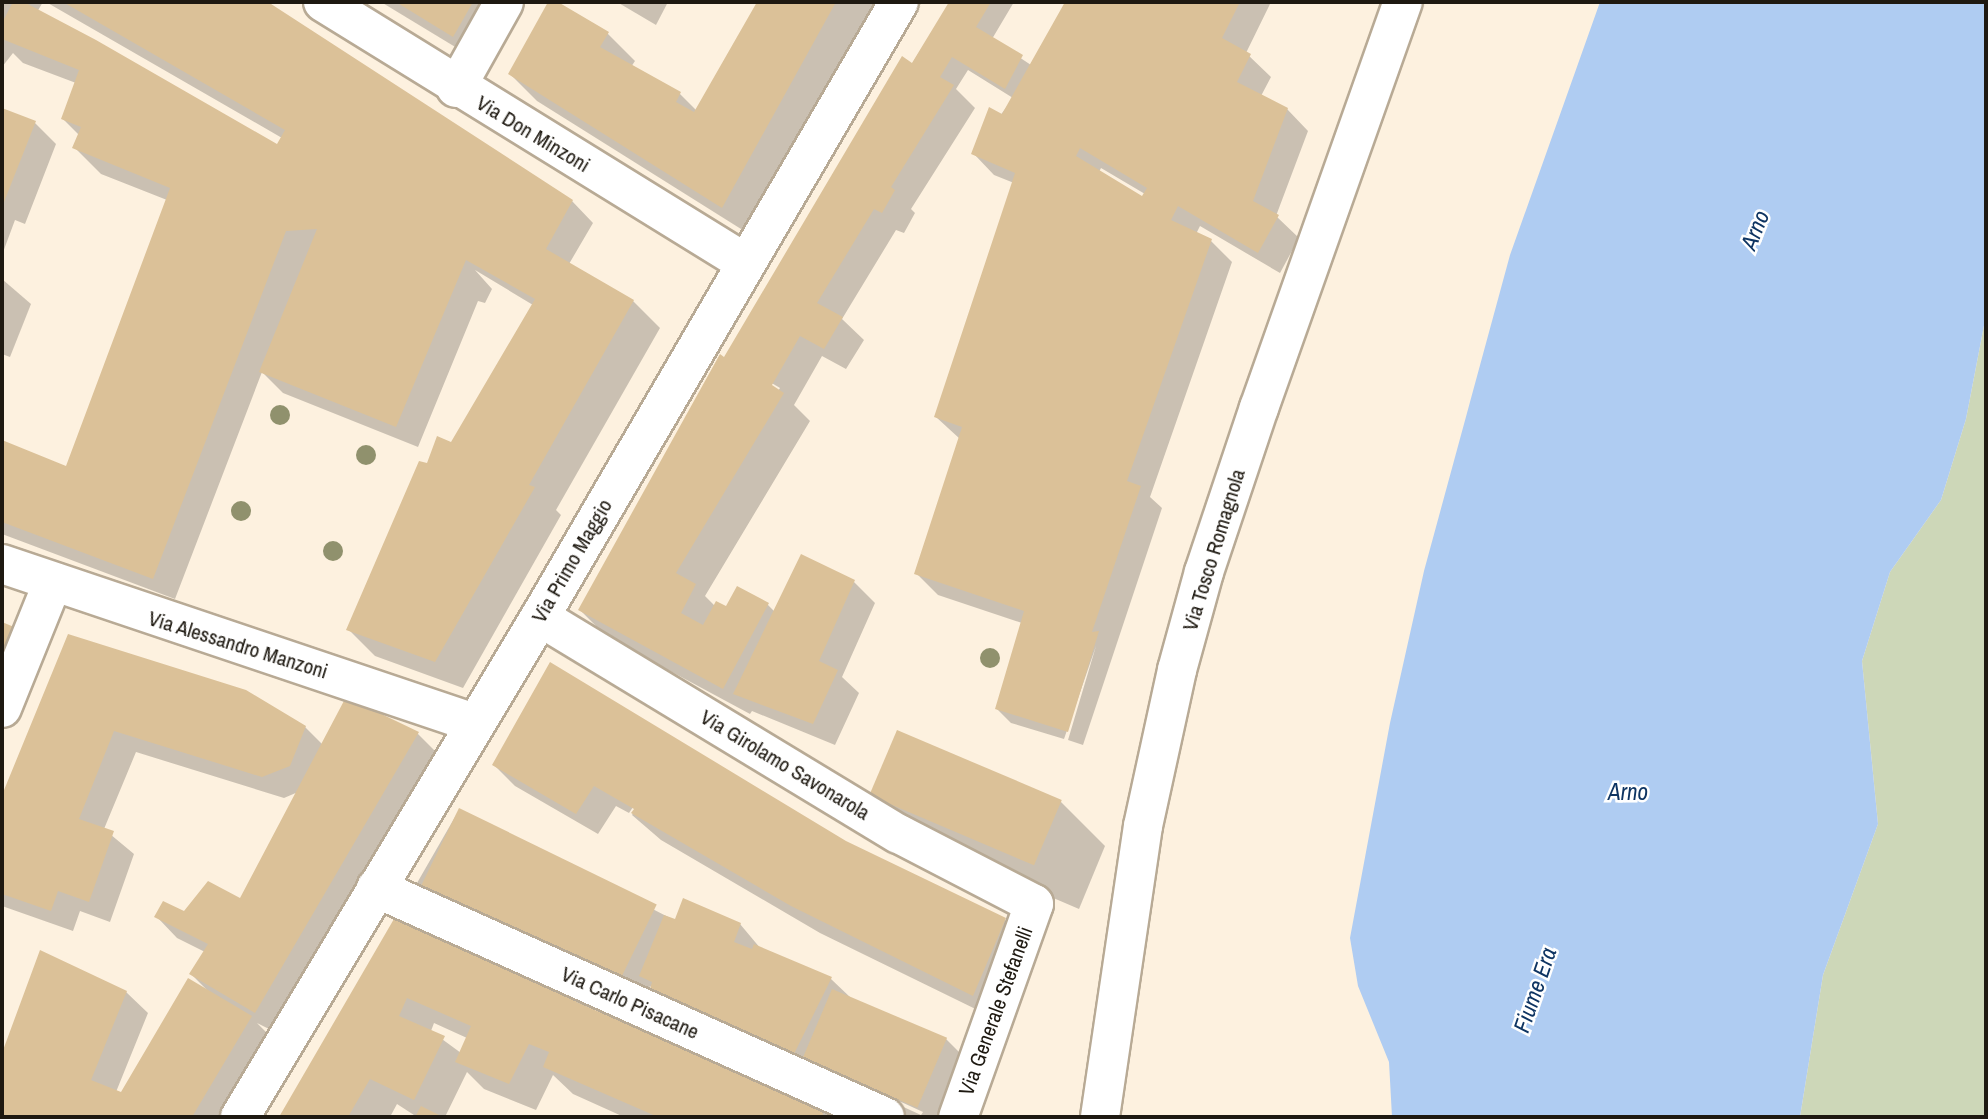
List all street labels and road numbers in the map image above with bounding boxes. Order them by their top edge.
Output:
street label: Via Don Minzoni [472,90,594,178]
street label: Via Tosco Romagnola [1177,466,1251,634]
street label: Via Primo Maggio [526,495,618,627]
street label: Via Alessandro Manzoni [145,606,331,684]
street label: Via Girolamo Savonarola [696,704,874,826]
street label: Via Generale Stefanelli [954,923,1038,1099]
street label: Via Carlo Pisacane [557,961,703,1045]

